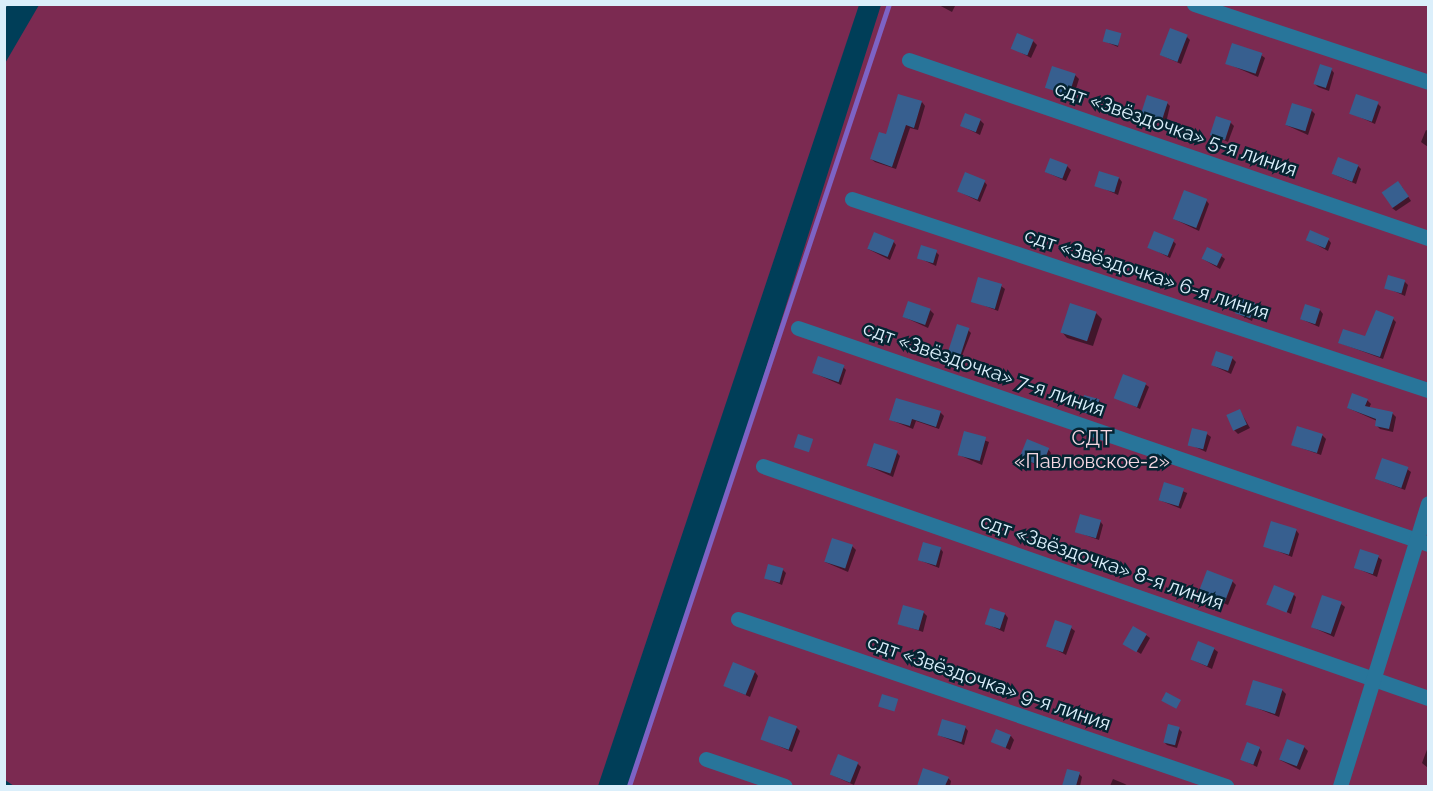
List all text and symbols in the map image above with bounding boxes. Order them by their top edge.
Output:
street label: сдт «Звёздочка» 5-я линия [1052,76,1300,182]
street label: сдт «Звёздочка» 6-я линия [1022,223,1272,325]
street label: сдт «Звёздочка» 7-я линия [860,316,1108,422]
park label: СДТ «Павловское-2» [1014,427,1170,474]
street label: сдт «Звёздочка» 8-я линия [977,509,1227,615]
street label: сдт «Звёздочка» 9-я линия [864,630,1114,736]

